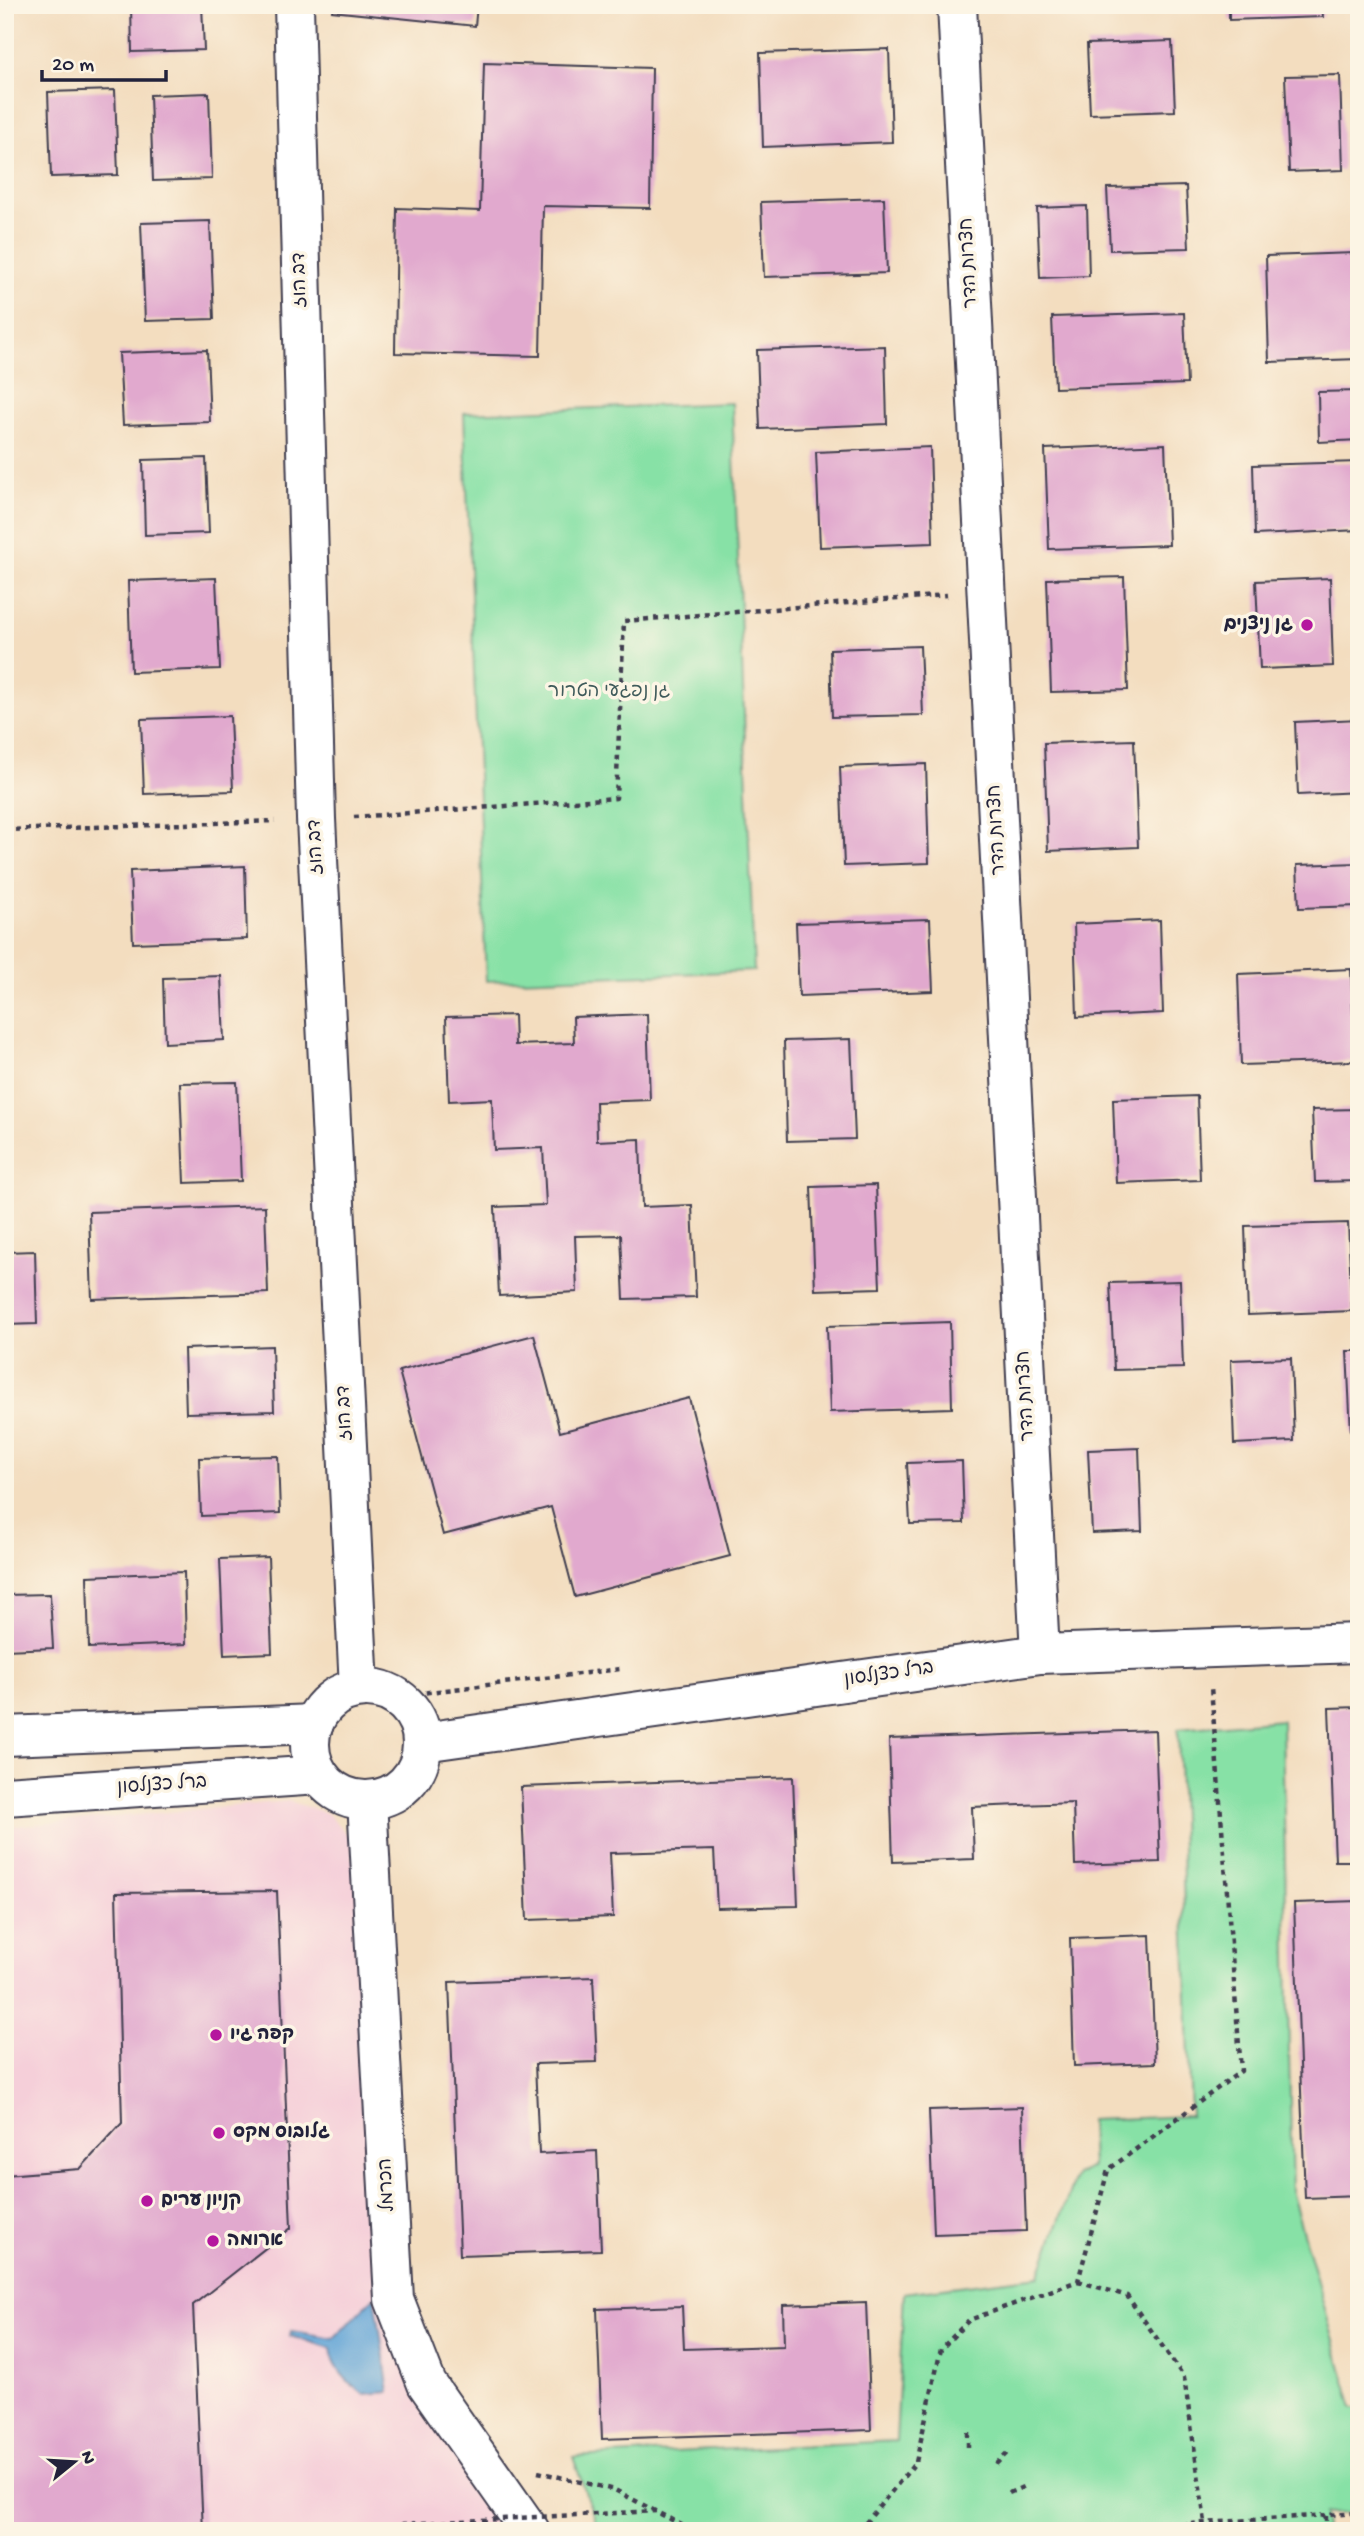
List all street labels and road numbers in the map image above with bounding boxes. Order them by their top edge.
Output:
street label: חצרות הדר [956,217,984,309]
street label: דב הוז [289,252,313,308]
street label: חצרות הדר [984,784,1012,876]
street label: דב הוז [304,819,330,875]
street label: חצרות הדר [1013,1350,1041,1442]
street label: דב הוז [333,1385,359,1441]
street label: ברל כצנלסון [843,1656,935,1693]
street label: ברל כצנלסון [116,1770,208,1801]
street label: הכרמל [374,2157,401,2213]

